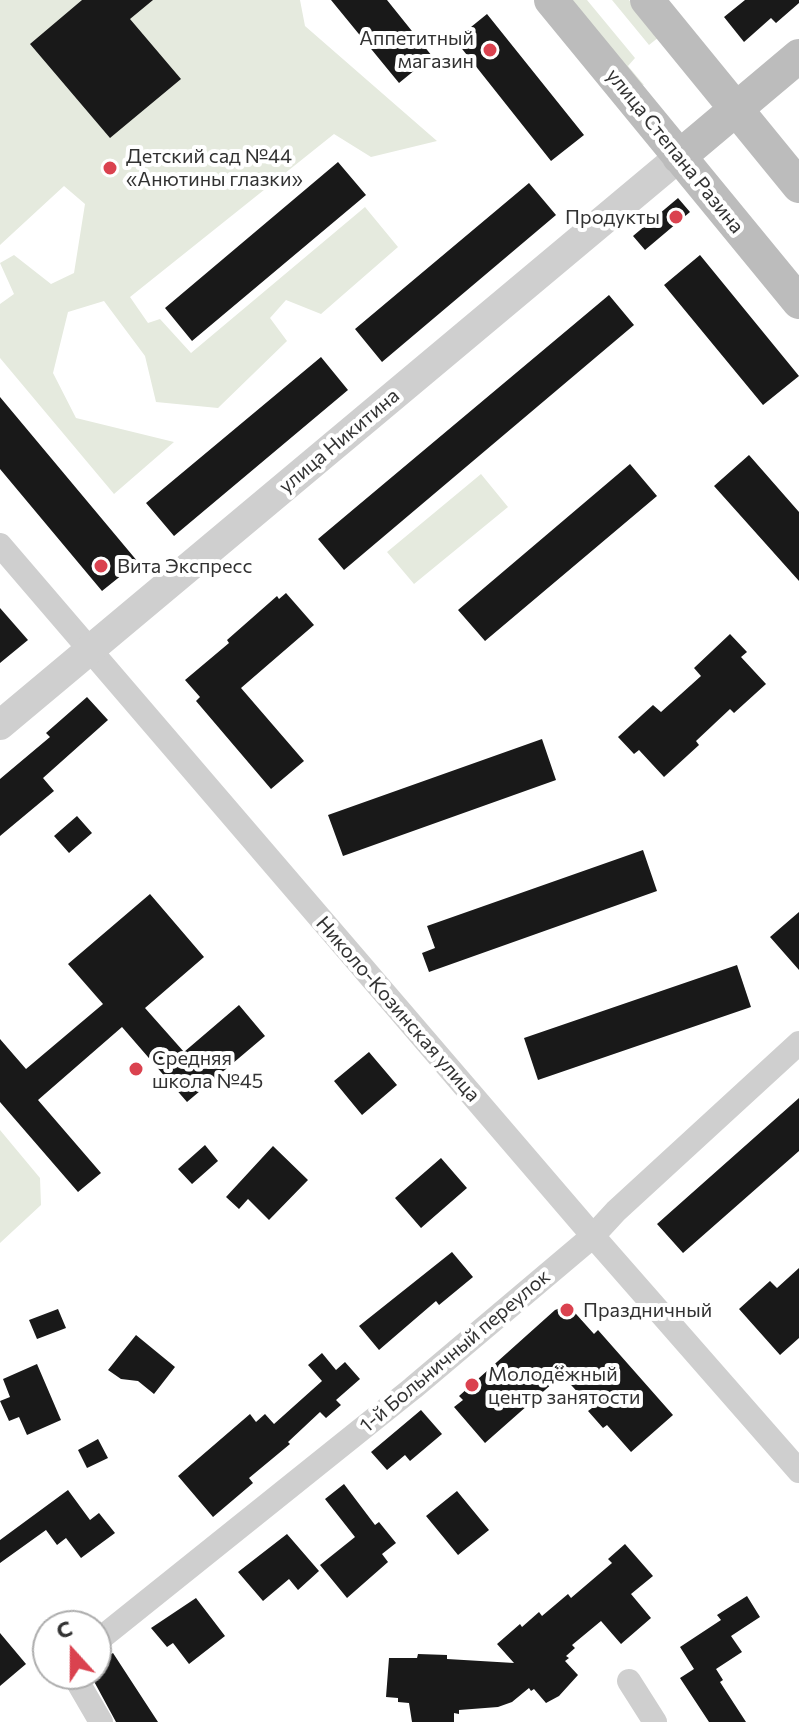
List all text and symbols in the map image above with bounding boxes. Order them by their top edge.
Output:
place label: Аппетитный магазин [359,26,474,73]
marker: Аппетитный магазин [481,41,499,59]
street label: улица Степана Разина [601,64,749,238]
place label: Детский сад №44 «Анютины глазки» [126,144,303,191]
marker: Детский сад №44 «Анютины глазки» [101,159,119,177]
place label: Продукты [565,205,660,229]
marker: Продукты [667,208,685,226]
street label: улица Никитина [274,384,404,498]
place label: Вита Экспресс [117,554,252,578]
marker: Вита Экспресс [92,557,110,575]
street label: Николо-Козинская улица [311,911,485,1107]
place label: Средняя школа №45 [152,1046,263,1093]
marker: Средняя школа №45 [127,1060,145,1078]
street label: 1-й Больничный переулок [355,1264,555,1438]
place label: Праздничный [583,1298,712,1322]
marker: Праздничный [558,1301,576,1319]
place label: Молодёжный центр занятости [488,1362,640,1409]
marker: Молодёжный центр занятости [463,1376,481,1394]
north arrow [32,1610,112,1690]
text: С [52,1614,76,1644]

